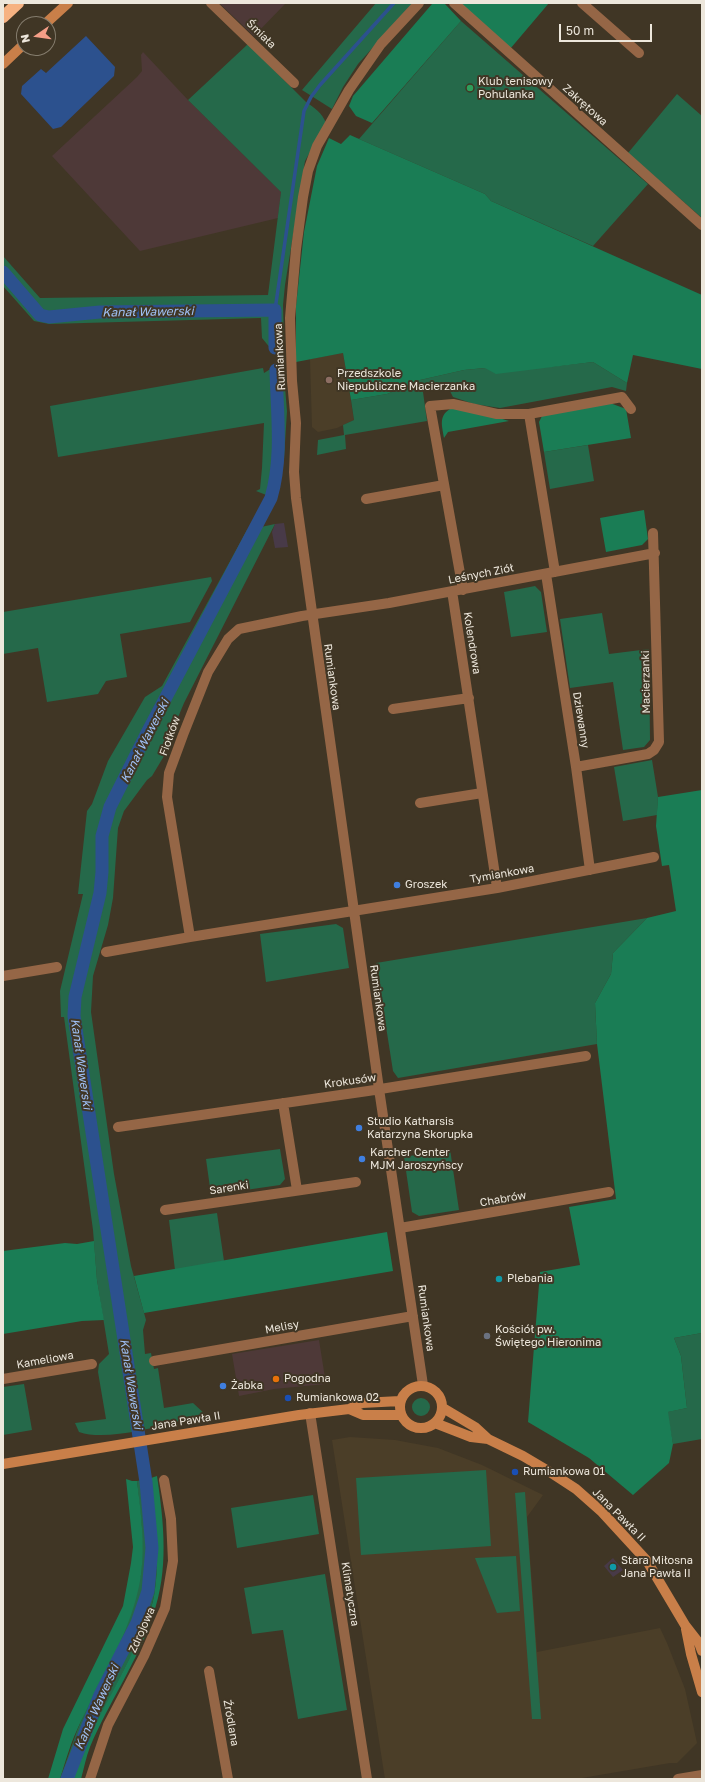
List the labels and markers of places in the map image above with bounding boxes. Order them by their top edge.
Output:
place label: Klub tenisowy Pohulanka [478,75,553,101]
marker: Klub tenisowy Pohulanka [465,83,475,93]
place label: Przedszkole Niepubliczne Macierzanka [337,367,475,393]
marker: Przedszkole Niepubliczne Macierzanka [324,375,334,385]
place label: Groszek [405,878,448,892]
marker: Groszek [392,880,402,890]
place label: Studio Katharsis Katarzyna Skorupka [367,1115,473,1141]
marker: Studio Katharsis Katarzyna Skorupka [354,1123,364,1133]
place label: Karcher Center MJM Jaroszyńscy [370,1146,463,1172]
marker: Karcher Center MJM Jaroszyńscy [357,1154,367,1164]
place label: Plebania [507,1272,553,1286]
marker: Plebania [494,1274,504,1284]
place label: Kościół pw. Świętego Hieronima [495,1323,601,1349]
marker: Kościół pw. Świętego Hieronima [482,1331,492,1341]
place label: Pogodna [284,1372,331,1386]
marker: Pogodna [271,1374,281,1384]
place label: Żabka [231,1379,263,1393]
marker: Żabka [218,1381,228,1391]
place label: Rumiankowa 02 [296,1391,379,1405]
marker: Rumiankowa 02 [283,1393,293,1403]
place label: Rumiankowa 01 [523,1465,605,1479]
marker: Rumiankowa 01 [510,1467,520,1477]
place label: Stara Miłosna Jana Pawła II [621,1554,693,1580]
marker: Stara Miłosna Jana Pawła II [608,1562,618,1572]

